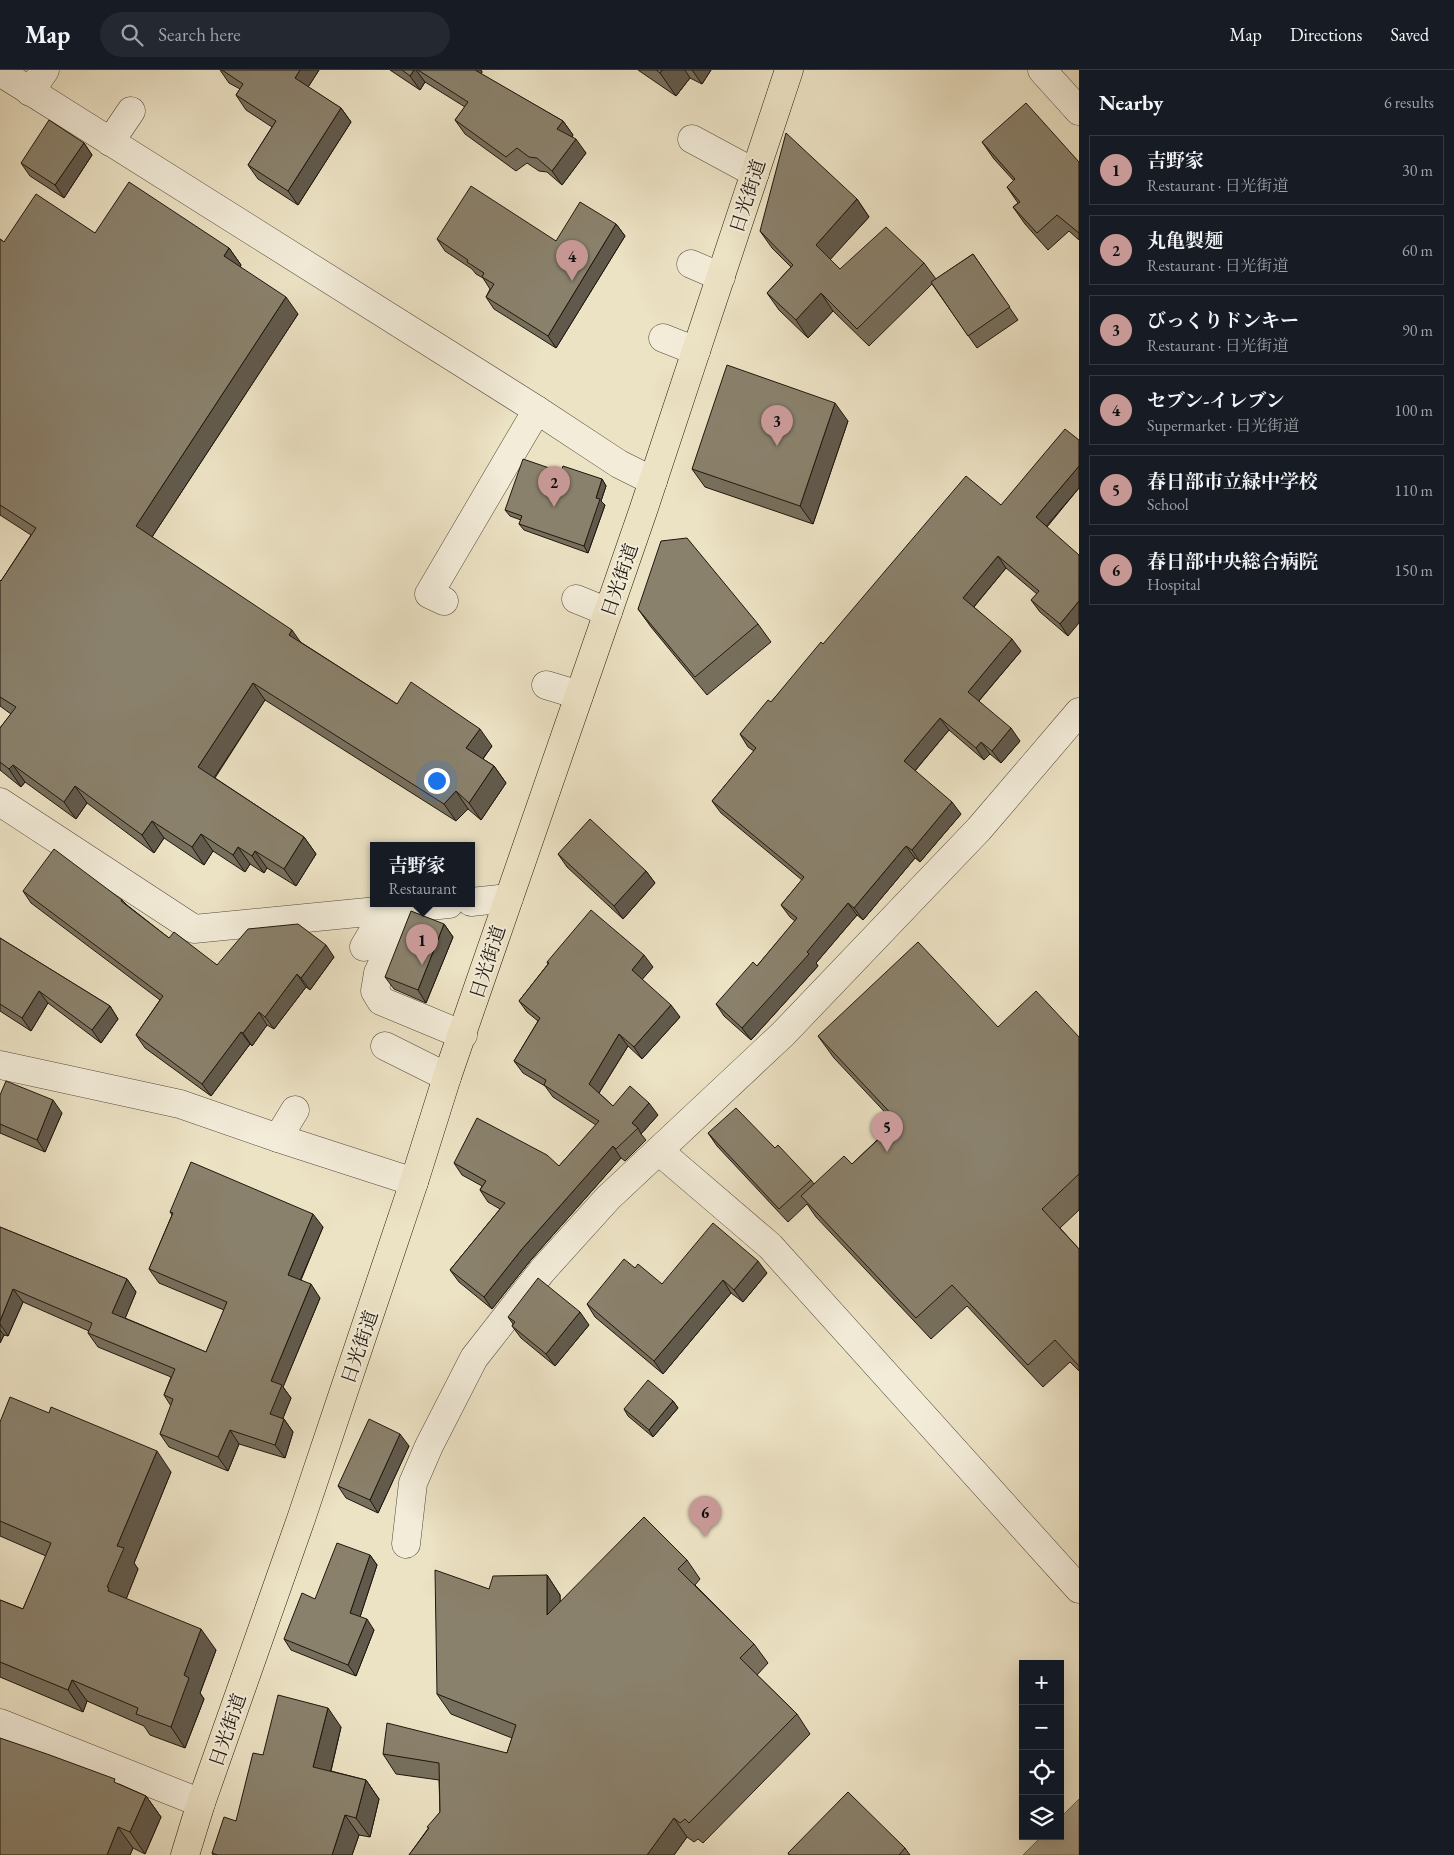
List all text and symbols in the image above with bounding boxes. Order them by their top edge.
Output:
search box [100,12,450,57]
text: Map [25,19,70,50]
icon: search [118,21,146,49]
text: Search here [158,22,241,47]
text: Map [1230,23,1262,46]
text: Directions [1290,23,1362,46]
text: Saved [1390,23,1429,46]
text: Nearby [1099,89,1163,116]
text: 6 results [1384,92,1434,113]
text: 吉野家 [1147,148,1204,173]
street label: 日光街道 [724,156,771,236]
text: 1 [1112,160,1120,181]
text: 30 m [1402,160,1433,181]
text: Restaurant · 日光街道 [1147,175,1288,196]
text: 丸亀製麺 [1147,228,1223,253]
pin: 4 [556,240,588,281]
text: 2 [1112,240,1120,261]
text: 60 m [1402,240,1433,261]
text: Restaurant · 日光街道 [1147,255,1288,276]
text: びっくりドンキー [1147,308,1299,333]
text: 3 [1112,320,1120,341]
text: 90 m [1402,320,1433,341]
text: Restaurant · 日光街道 [1147,335,1288,356]
text: セブン-イレブン [1147,388,1285,413]
text: 4 [1112,400,1120,421]
text: 100 m [1394,400,1433,421]
pin: 3 [761,405,793,446]
text: Supermarket · 日光街道 [1147,415,1299,436]
pin: 2 [538,466,570,507]
text: 春日部市立緑中学校 [1147,469,1318,494]
text: 5 [1112,480,1120,501]
text: 110 m [1394,480,1433,501]
text: School [1147,494,1189,515]
street label: 日光街道 [595,540,644,620]
text: 春日部中央総合病院 [1147,549,1318,574]
text: 6 [1112,560,1120,581]
text: 150 m [1394,560,1433,581]
text: Hospital [1147,574,1201,595]
your location [424,768,450,794]
popup [370,842,475,907]
text: 吉野家 [389,853,446,878]
text: Restaurant [389,878,456,899]
street label: 日光街道 [464,922,511,1002]
pin: 1 [406,924,438,965]
pin: 5 [871,1111,903,1152]
street label: 日光街道 [335,1307,384,1387]
pin: 6 [689,1496,721,1537]
map controls [1019,1660,1064,1840]
button: + [1019,1660,1064,1705]
street label: 日光街道 [203,1690,252,1770]
button: − [1019,1705,1064,1750]
button: locate [1019,1750,1064,1795]
button: layers [1019,1795,1064,1840]

